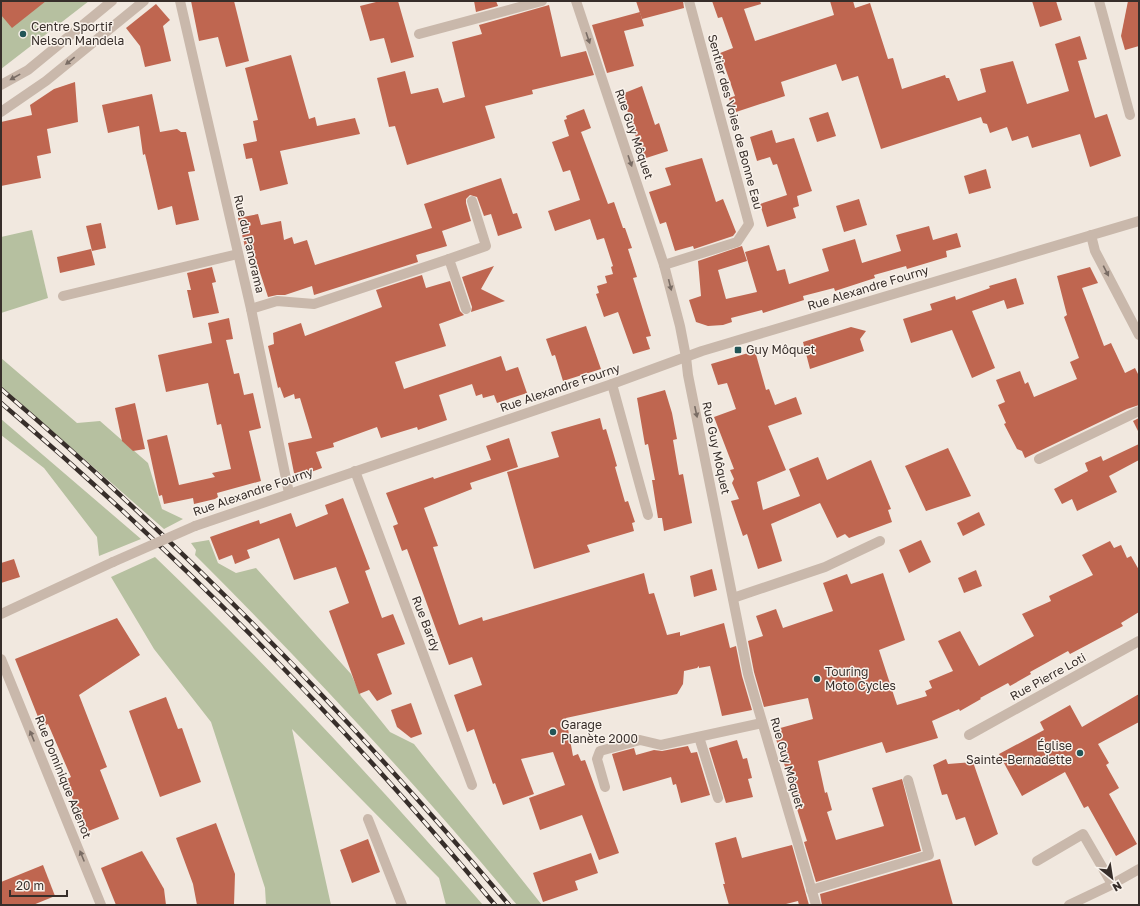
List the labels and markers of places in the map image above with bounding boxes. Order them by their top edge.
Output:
place label: Centre Sportif Nelson Mandela [31,19,124,48]
marker: Centre Sportif Nelson Mandela [18,29,28,39]
place label: Guy Môquet [746,342,816,357]
marker: Guy Môquet [733,345,743,355]
place label: Touring Moto Cycles [825,664,896,693]
marker: Touring Moto Cycles [812,674,822,684]
place label: Garage Planète 2000 [561,717,638,746]
marker: Garage Planète 2000 [548,727,558,737]
place label: Église Sainte-Bernadette [966,738,1072,767]
marker: Église Sainte-Bernadette [1075,748,1085,758]

